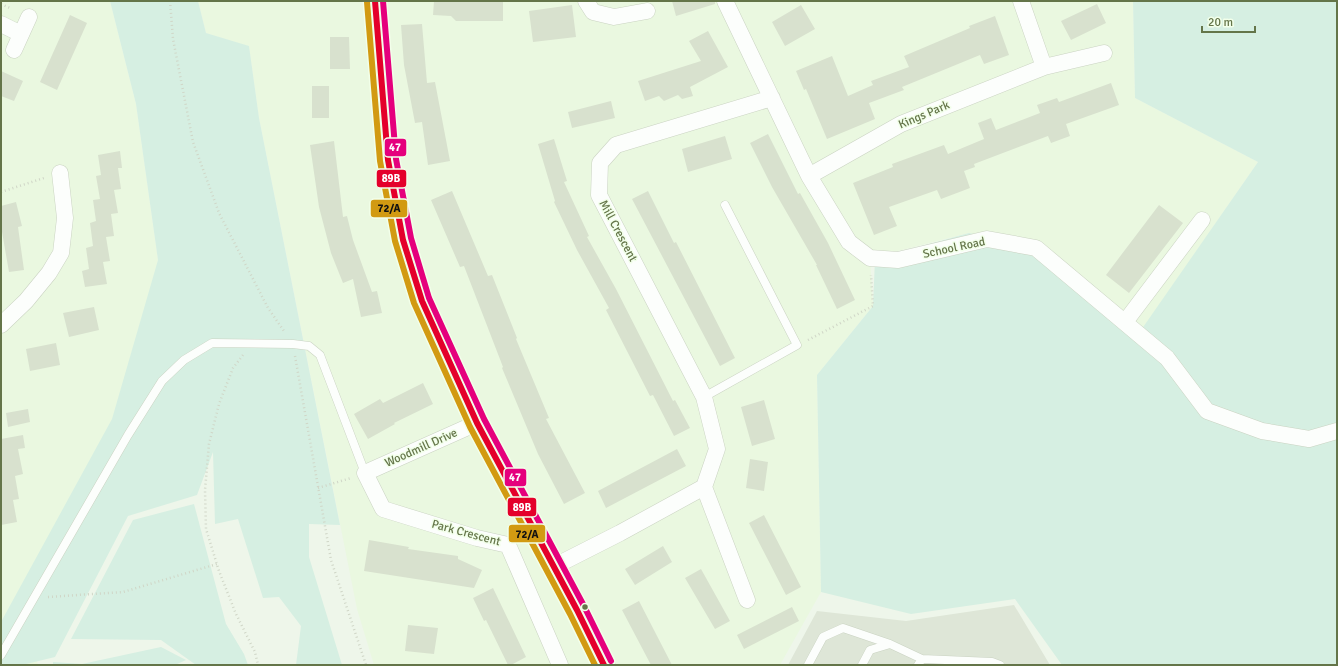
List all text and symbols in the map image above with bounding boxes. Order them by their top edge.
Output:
scale bar [1202,8,1255,34]
text: 20 m [1208,15,1233,30]
street label: Kings Park [896,97,952,133]
line badge: 47 [384,138,407,157]
text: 47 [389,141,401,154]
line badge: 89B [376,169,407,188]
text: 89B [382,172,401,185]
street label: Mill Crescent [596,198,640,264]
line badge: 72/A [370,199,408,218]
text: 72/A [377,202,401,215]
street label: School Road [922,234,986,262]
street label: Woodmill Drive [382,425,460,471]
line badge: 47 [504,468,527,487]
text: 47 [509,471,521,484]
line badge: 89B [507,497,537,517]
text: 89B [513,501,532,514]
street label: Park Crescent [430,517,502,549]
line badge: 72/A [508,524,546,543]
text: 72/A [515,528,539,541]
unlabelled marker [580,602,590,612]

